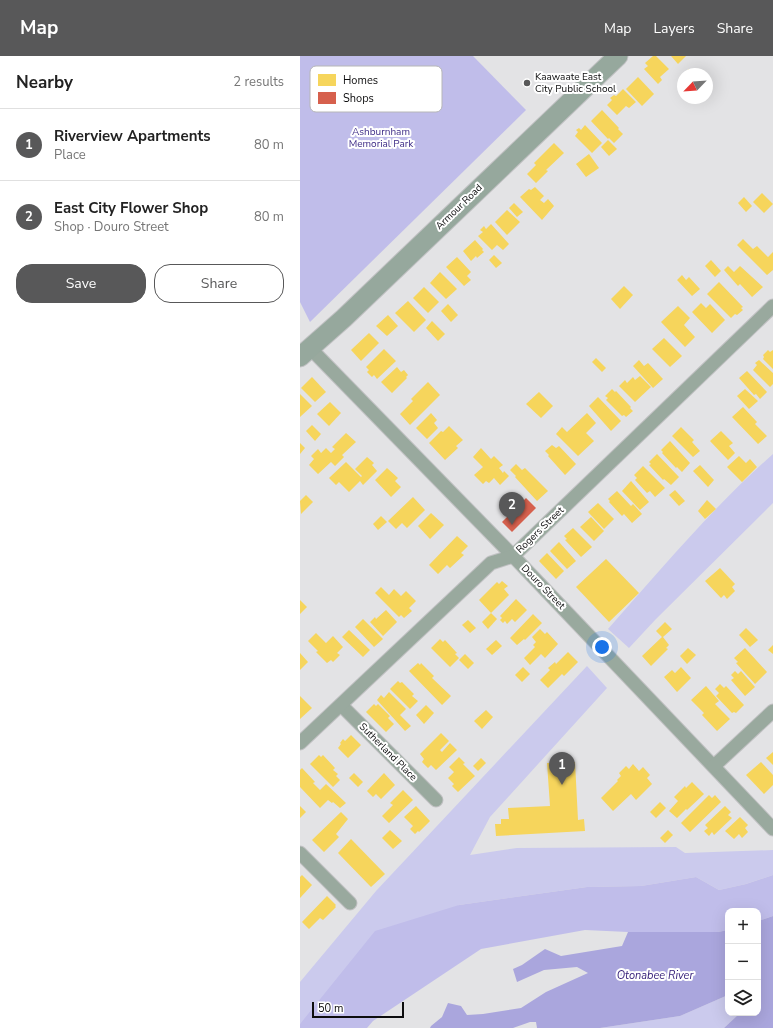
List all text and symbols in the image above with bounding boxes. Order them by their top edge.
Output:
text: Map [20,15,58,41]
text: Map [604,19,631,38]
text: Layers [653,19,695,38]
text: Share [717,19,753,38]
legend [310,66,442,112]
north arrow [677,68,713,104]
place label: Kaawaate East City Public School [535,70,616,96]
text: Nearby [16,71,73,94]
text: 2 results [233,73,284,91]
text: Homes [343,73,378,88]
marker: Kaawaate East City Public School [522,78,532,88]
text: Shops [343,91,374,106]
park label: Ashburnham Memorial Park [349,125,414,151]
text: Riverview Apartments [54,126,210,146]
text: 1 [25,136,33,154]
text: 80 m [254,136,284,154]
text: Place [54,146,86,164]
street label: Armour Road [433,181,486,233]
text: East City Flower Shop [54,198,208,218]
text: 2 [25,208,33,226]
text: 80 m [254,208,284,226]
text: Shop · Douro Street [54,218,169,236]
button: Save [16,264,146,303]
button: Share [154,264,284,303]
pin: 2 [499,492,525,525]
street label: Rogers Street [513,503,567,556]
street label: Douro Street [518,561,568,613]
your location [592,637,612,657]
street label: Sutherland Place [356,720,420,784]
pin: 1 [549,752,575,785]
map controls [725,908,761,1016]
button: + [725,908,761,944]
button: − [725,944,761,980]
water label: Otonabee River [617,968,694,983]
button: layers [725,980,761,1016]
scale bar [312,1000,404,1019]
text: 50 m [318,1001,343,1016]

